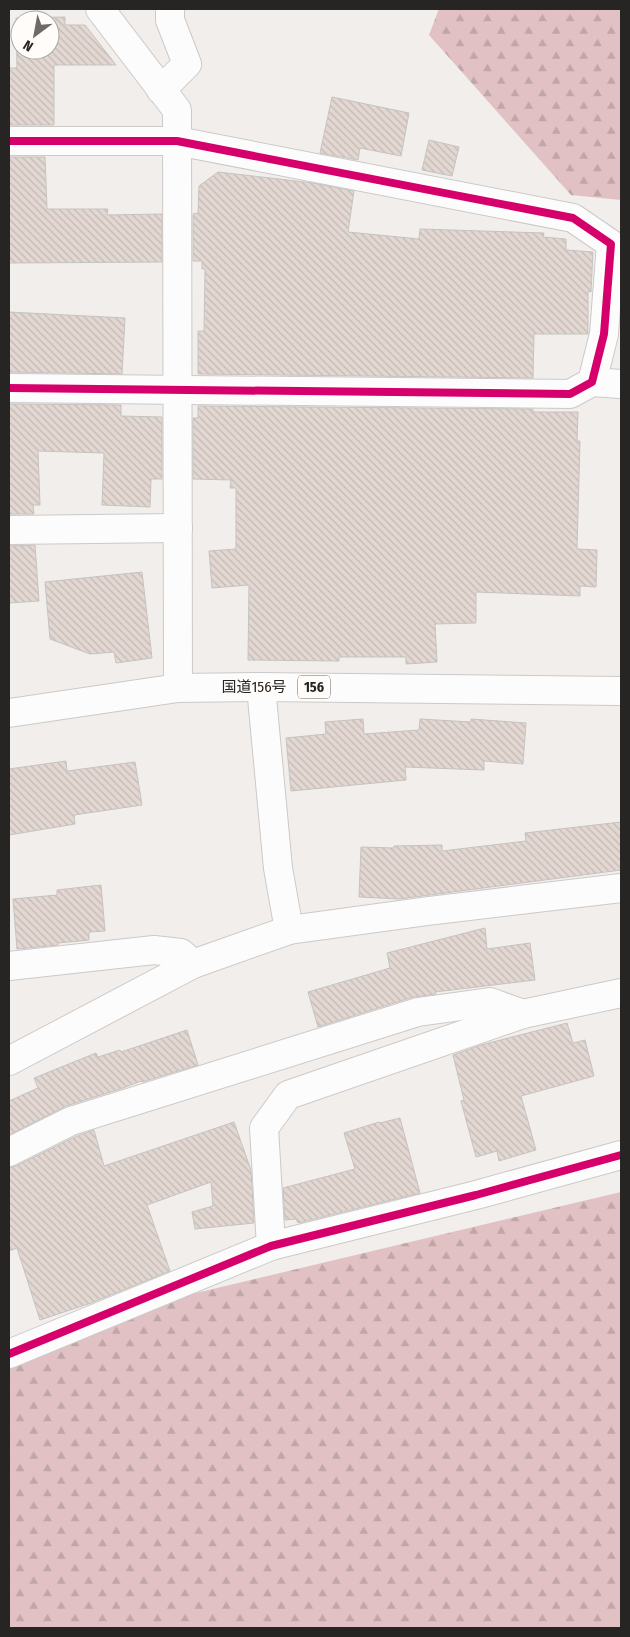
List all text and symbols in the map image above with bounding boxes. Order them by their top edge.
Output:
north arrow [10,10,60,60]
text: N [20,36,36,55]
road number: 156 [298,676,330,699]
street label: 国道156号 [221,678,287,696]

